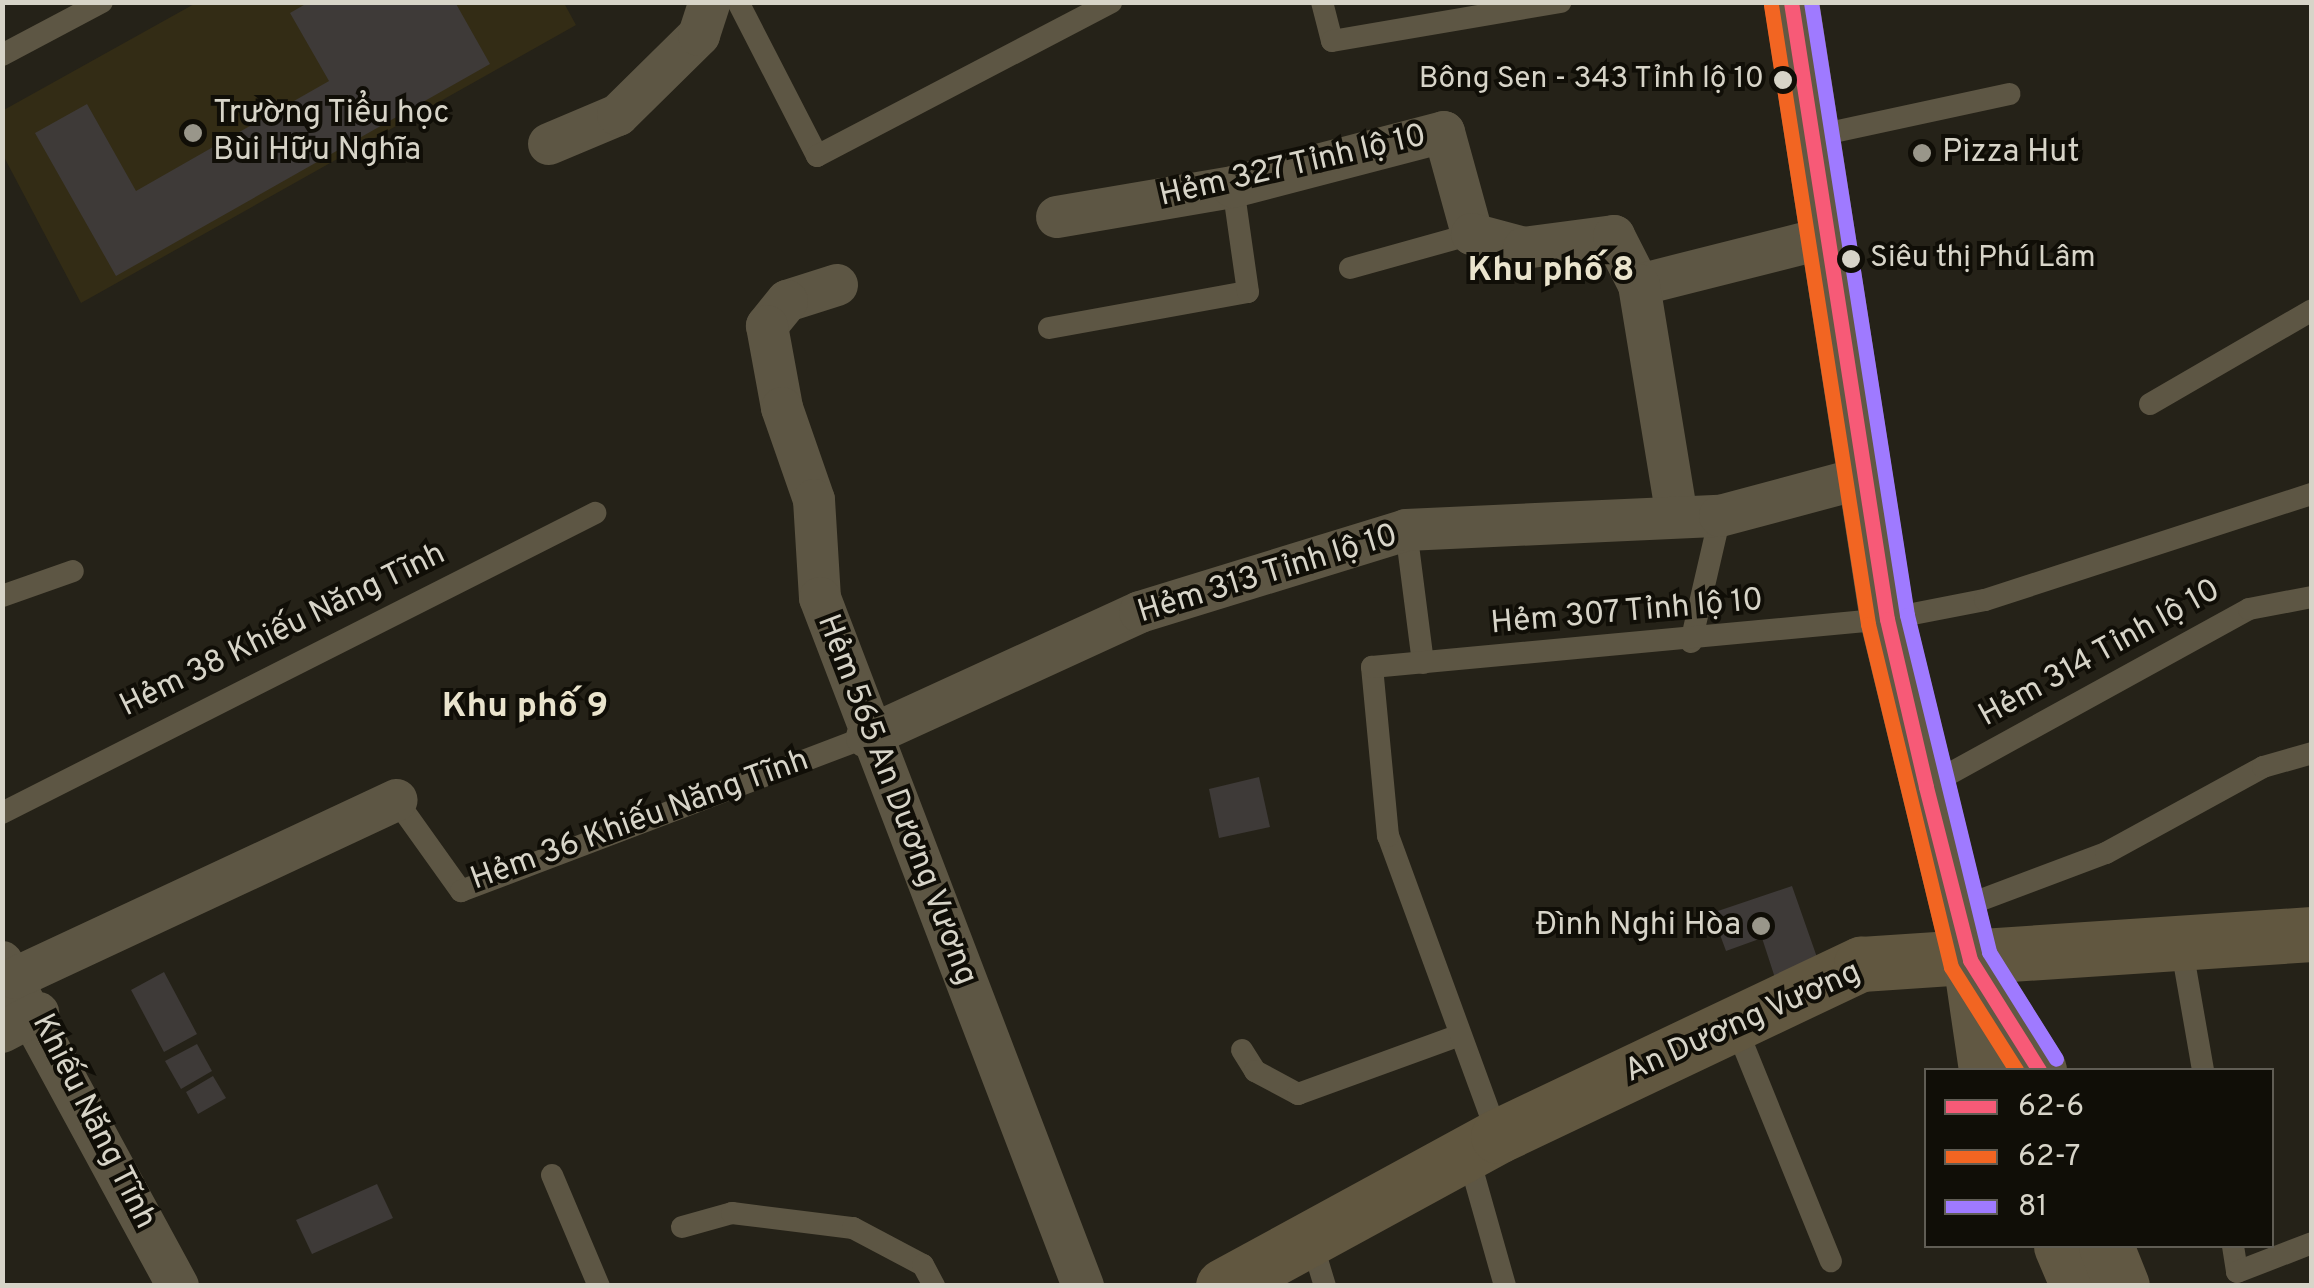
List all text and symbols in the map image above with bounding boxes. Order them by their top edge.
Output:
place label: Bông Sen - 343 Tỉnh lộ 10 [1418,62,1764,98]
marker: Bông Sen - 343 Tỉnh lộ 10 [1773,70,1793,90]
place label: Trường Tiểu học Bùi Hữu Nghĩa [213,96,451,171]
street label: Hẻm 327 Tỉnh lộ 10 [1155,117,1431,217]
marker: Trường Tiểu học Bùi Hữu Nghĩa [182,122,204,144]
place label: Pizza Hut [1942,134,2079,172]
marker: Pizza Hut [1911,142,1933,164]
place label: Siêu thị Phú Lâm [1870,241,2096,277]
marker: Siêu thị Phú Lâm [1841,249,1861,269]
district label: Khu phố 8 [1468,250,1634,292]
street label: Hẻm 313 Tỉnh lộ 10 [1133,517,1403,633]
street label: Hẻm 38 Khiếu Năng Tĩnh [114,535,452,727]
street label: Hẻm 314 Tỉnh lộ 10 [1972,572,2228,736]
street label: Hẻm 307 Tỉnh lộ 10 [1488,582,1766,644]
street label: Hẻm 565 An Dương Vương [807,608,985,992]
district label: Khu phố 9 [442,686,608,728]
street label: Hẻm 36 Khiếu Năng Tĩnh [465,742,815,900]
place label: Đình Nghi Hòa [1536,907,1741,945]
marker: Đình Nghi Hòa [1750,915,1772,937]
street label: An Dương Vương [1619,954,1867,1092]
street label: Khiếu Năng Tĩnh [22,1008,164,1236]
legend [1924,1068,2274,1248]
text: 62-6 [2018,1089,2084,1126]
text: 62-7 [2018,1139,2080,1176]
text: 81 [2018,1189,2047,1226]

